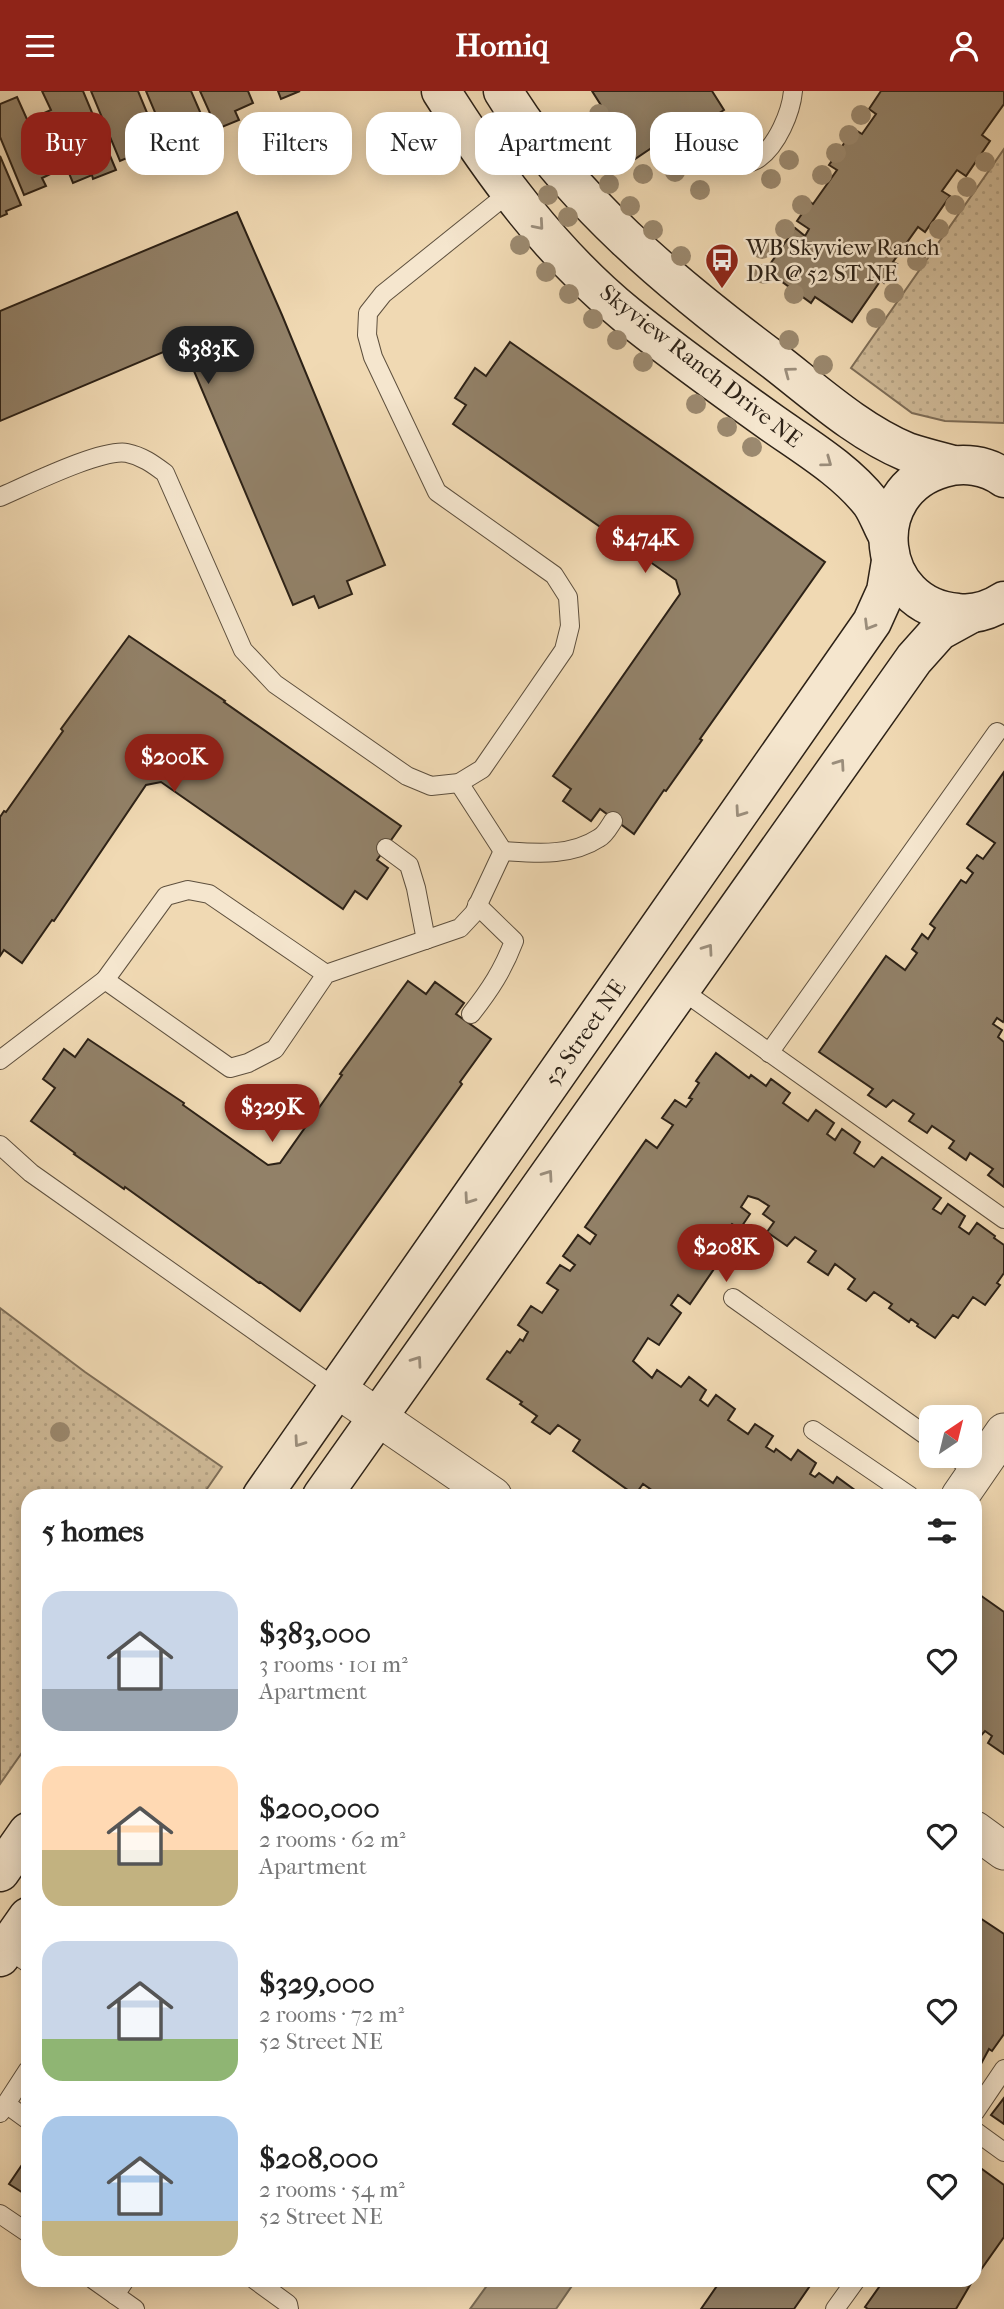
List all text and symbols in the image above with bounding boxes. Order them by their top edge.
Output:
icon: menu [21,27,59,65]
text: Homiq [455,27,549,64]
icon: person [945,27,983,65]
chip: Buy [21,112,111,175]
chip: Rent [125,112,224,175]
chip: Filters [238,112,352,175]
chip: New [366,112,461,175]
chip: Apartment [475,112,636,175]
chip: House [650,112,763,175]
one-way arrow [531,217,543,230]
place label: WB Skyview Ranch DR @ 52 ST NE [745,234,940,287]
bus stop icon: WB Skyview Ranch DR @ 52 ST NE [703,241,741,290]
street label: Skyview Ranch Drive NE [595,279,807,453]
pin: $383K [159,327,257,386]
text: $383K [178,335,238,362]
one-way arrow [784,368,797,381]
one-way arrow [819,454,832,467]
pin: $474K [596,515,694,575]
text: $474K [612,524,678,551]
one-way arrow [864,617,877,630]
pin: $200K [125,735,223,794]
text: $200K [141,743,207,770]
one-way arrow [832,759,844,772]
one-way arrow [736,804,748,817]
one-way arrow [700,944,712,957]
street label: 52 Street NE [538,975,632,1091]
pin: $329K [223,1084,321,1144]
text: $329K [241,1093,303,1120]
one-way arrow [540,1170,553,1183]
one-way arrow [465,1191,477,1204]
pin: $208K [677,1225,775,1284]
text: $208K [693,1233,759,1260]
one-way arrow [409,1356,421,1369]
north arrow [919,1405,982,1468]
map controls [919,1405,982,1468]
one-way arrow [295,1434,307,1447]
icon: filters [923,1512,961,1550]
text: 5 homes [42,1514,144,1549]
text: $383,000 [259,1616,371,1651]
icon: home [98,1619,182,1703]
icon: heart [923,1642,961,1680]
text: 3 rooms · 101 m² [259,1651,408,1678]
text: Apartment [259,1678,367,1705]
text: $200,000 [259,1791,380,1826]
icon: home [98,1794,182,1878]
icon: heart [923,1817,961,1855]
text: 2 rooms · 62 m² [259,1826,406,1853]
text: Apartment [259,1853,367,1880]
text: $329,000 [259,1966,375,2001]
icon: home [98,1969,182,2053]
icon: heart [923,1992,961,2030]
text: 2 rooms · 72 m² [259,2001,404,2028]
text: 52 Street NE [259,2028,383,2055]
text: $208,000 [259,2141,378,2176]
icon: home [98,2144,182,2228]
icon: heart [923,2167,961,2205]
text: 2 rooms · 54 m² [259,2176,405,2203]
text: 52 Street NE [259,2203,383,2230]

